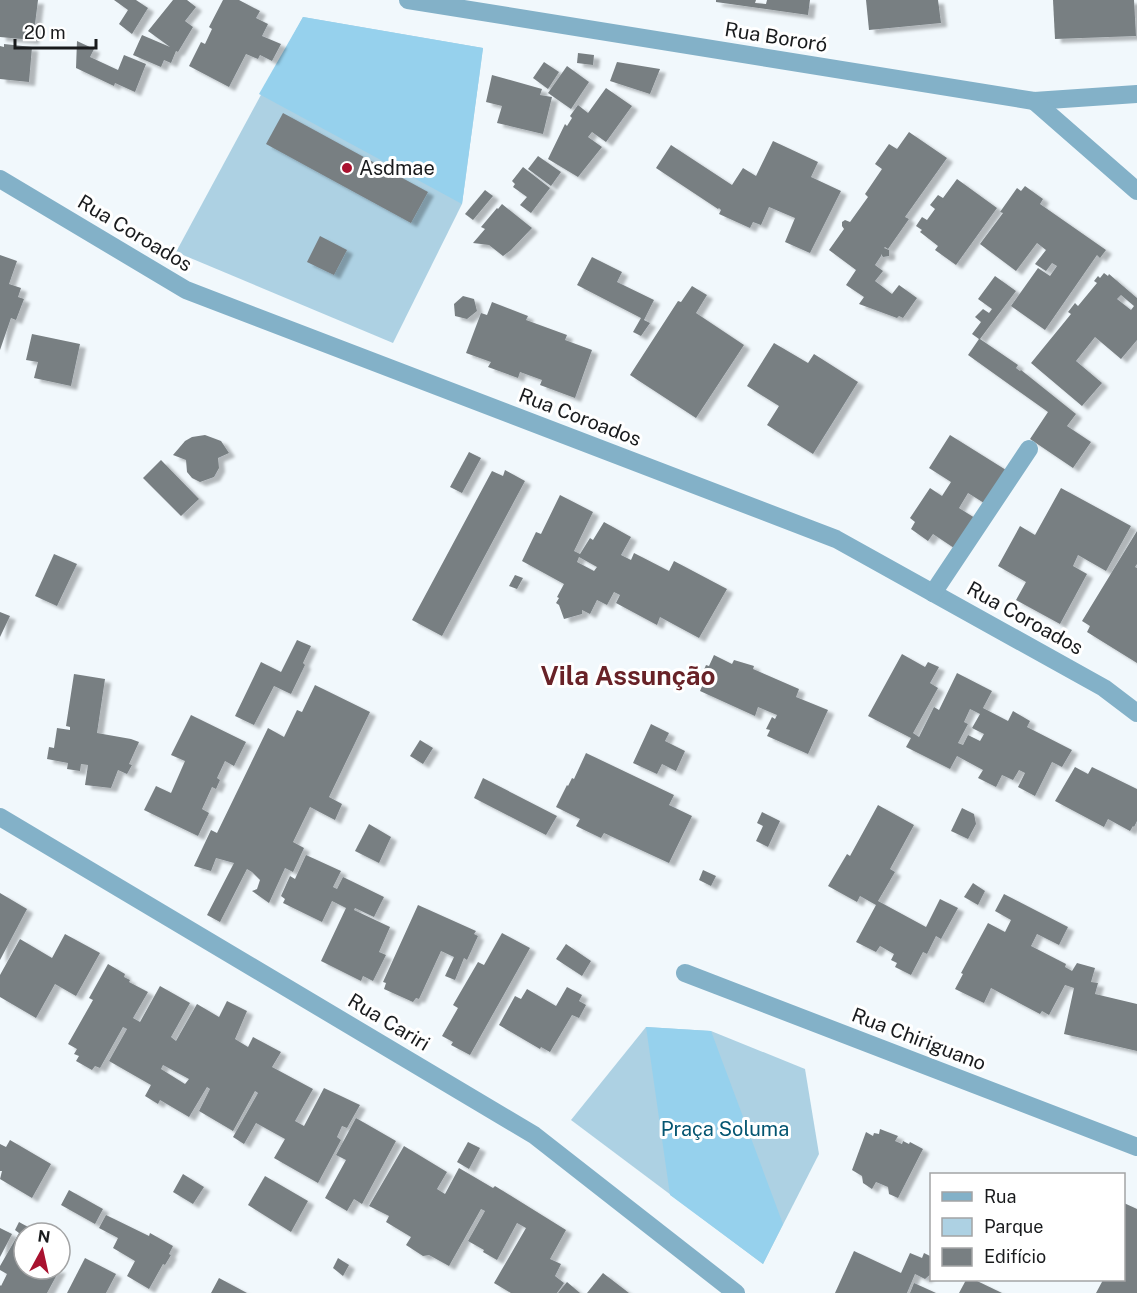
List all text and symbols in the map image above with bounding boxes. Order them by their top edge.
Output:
scale bar [15,12,96,50]
street label: Rua Bororó [723,17,829,57]
text: 20 m [24,22,66,43]
place label: Asdmae [359,156,435,180]
marker: Asdmae [340,161,354,175]
street label: Rua Coroados [73,189,197,277]
street label: Rua Coroados [515,383,645,451]
street label: Rua Coroados [963,576,1087,660]
district label: Vila Assunção [541,660,715,691]
street label: Rua Cariri [344,988,434,1056]
street label: Rua Chiriguano [849,1002,989,1076]
park label: Praça Soluma [661,1117,789,1141]
legend [930,1173,1125,1281]
text: Rua [984,1186,1016,1207]
text: Parque [984,1216,1044,1237]
north arrow [12,1221,72,1281]
text: N [36,1226,52,1247]
text: Edifício [984,1246,1046,1267]

